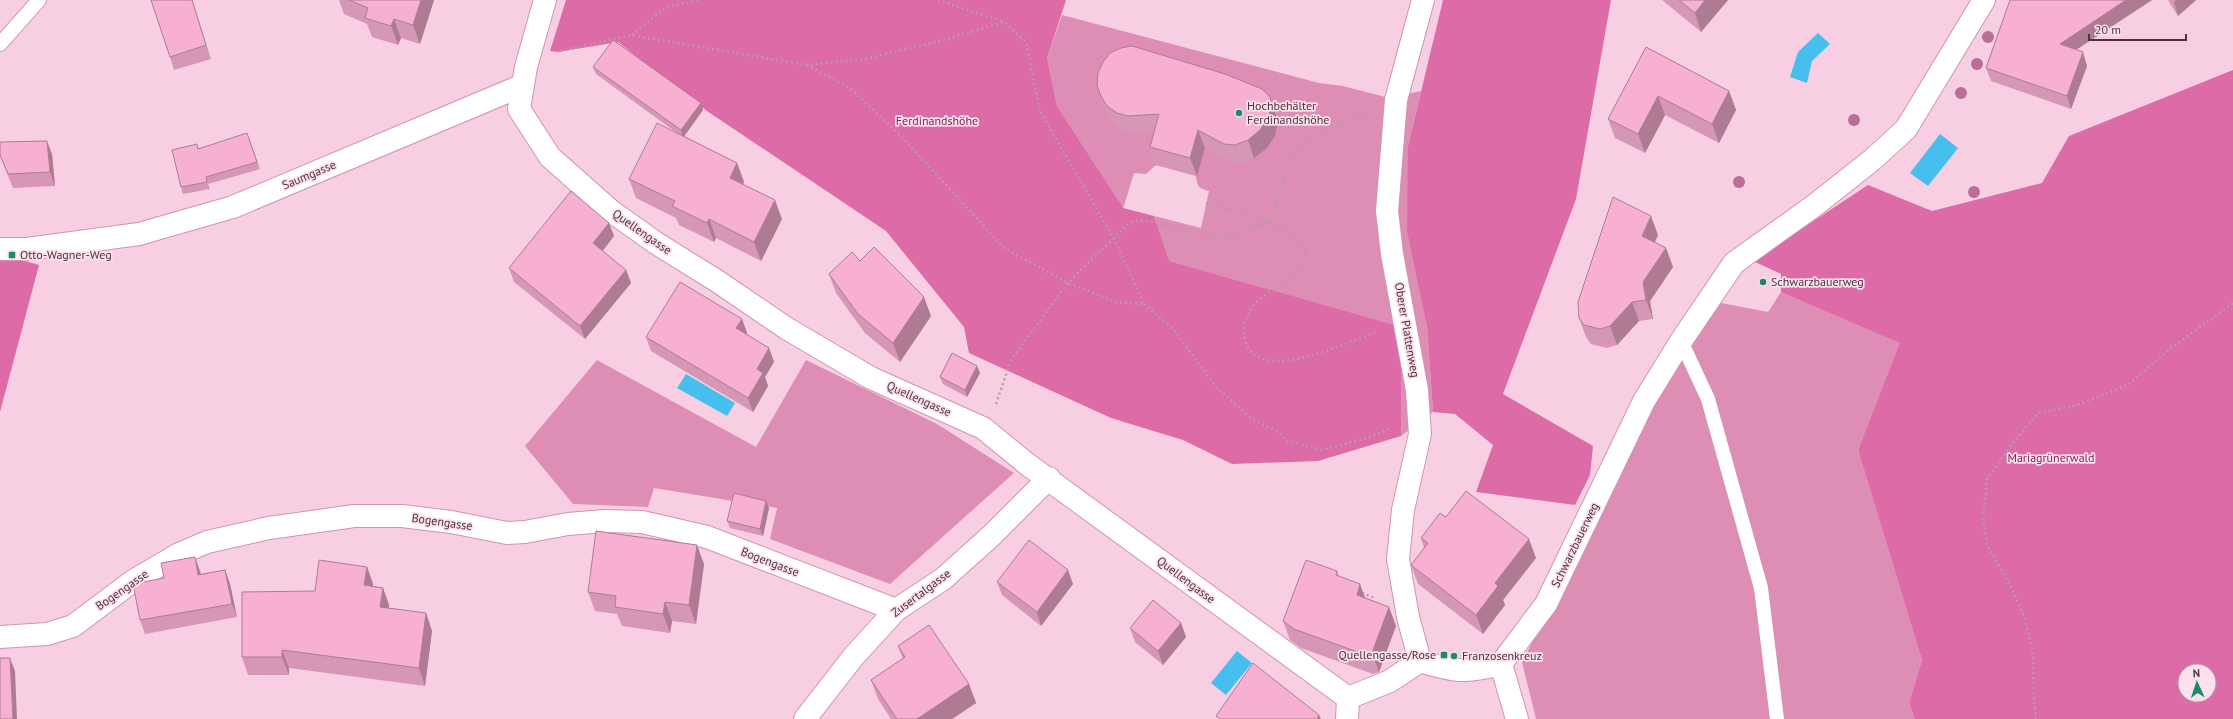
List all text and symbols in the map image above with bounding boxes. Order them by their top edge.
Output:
scale bar [2089,16,2186,42]
text: 20 m [2095,22,2121,37]
place label: Hochbehälter Ferdinandshöhe [1247,98,1329,127]
marker: Hochbehälter Ferdinandshöhe [1234,108,1244,118]
park label: Ferdinandshöhe [896,113,978,128]
street label: Saumgasse [280,156,338,193]
street label: Quellengasse [610,206,675,258]
place label: Otto-Wagner-Weg [20,247,112,262]
marker: Otto-Wagner-Weg [7,250,17,260]
place label: Schwarzbauerweg [1771,274,1864,289]
marker: Schwarzbauerweg [1758,277,1768,287]
street label: Oberer Plattenweg [1392,281,1423,379]
street label: Quellengasse [885,378,954,419]
park label: Mariagrünerwald [2007,450,2095,465]
street label: Schwarzbauerweg [1547,500,1602,590]
street label: Bogengasse [411,510,473,533]
street label: Bogengasse [739,544,801,579]
street label: Quellengasse [1154,553,1218,606]
street label: Zusertalgasse [888,565,953,620]
street label: Bogengasse [92,566,151,613]
place label: Quellengasse/Rose [1339,647,1436,662]
place label: Franzosenkreuz [1462,648,1542,663]
marker: Quellengasse/Rose [1439,650,1449,660]
marker: Franzosenkreuz [1449,651,1459,661]
north arrow [2177,663,2217,703]
text: N [2192,666,2200,680]

